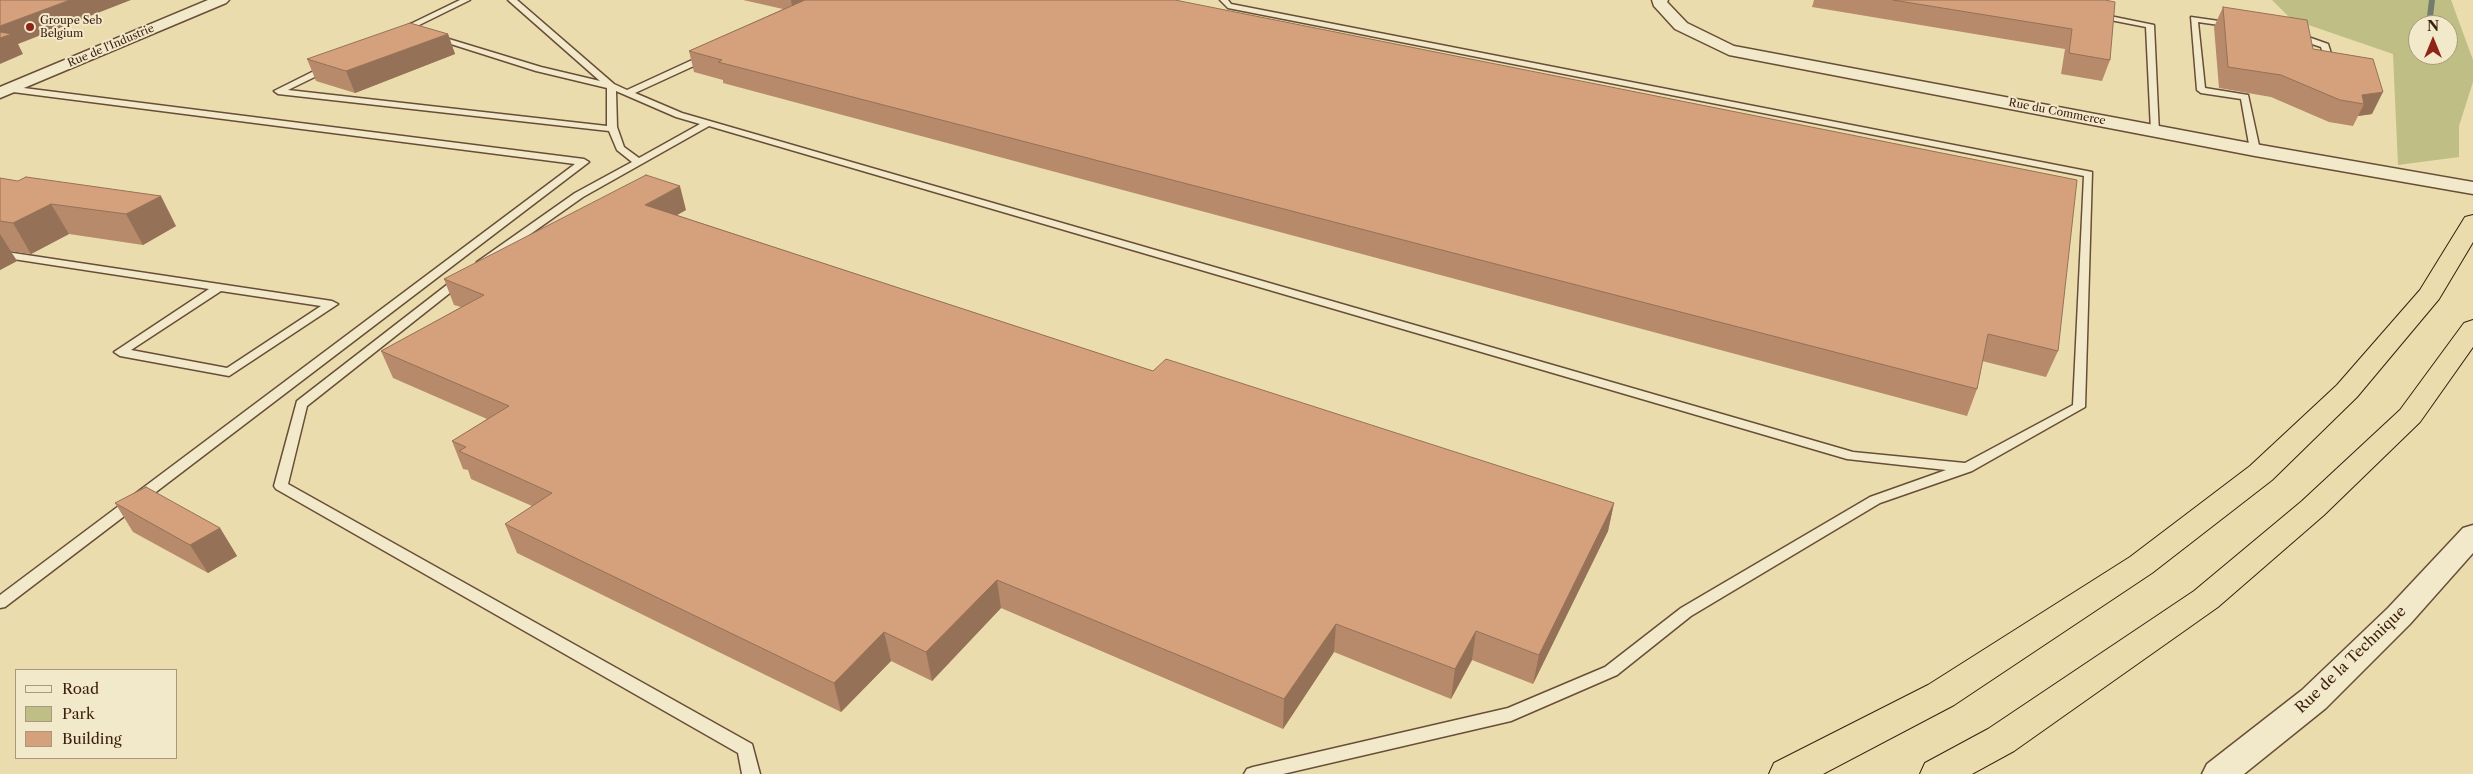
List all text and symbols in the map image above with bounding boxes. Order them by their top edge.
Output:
place label: Groupe Seb Belgium [40,14,102,40]
north arrow [2408,15,2458,65]
text: N [2427,17,2439,35]
marker: Groupe Seb Belgium [24,21,36,33]
street label: Rue de l'Industrie [66,22,156,70]
street label: Rue du Commerce [2007,96,2107,128]
street label: Rue de la Technique [2292,603,2410,717]
legend [15,669,178,759]
text: Road [62,679,99,698]
text: Park [62,704,95,723]
text: Building [62,729,122,748]

